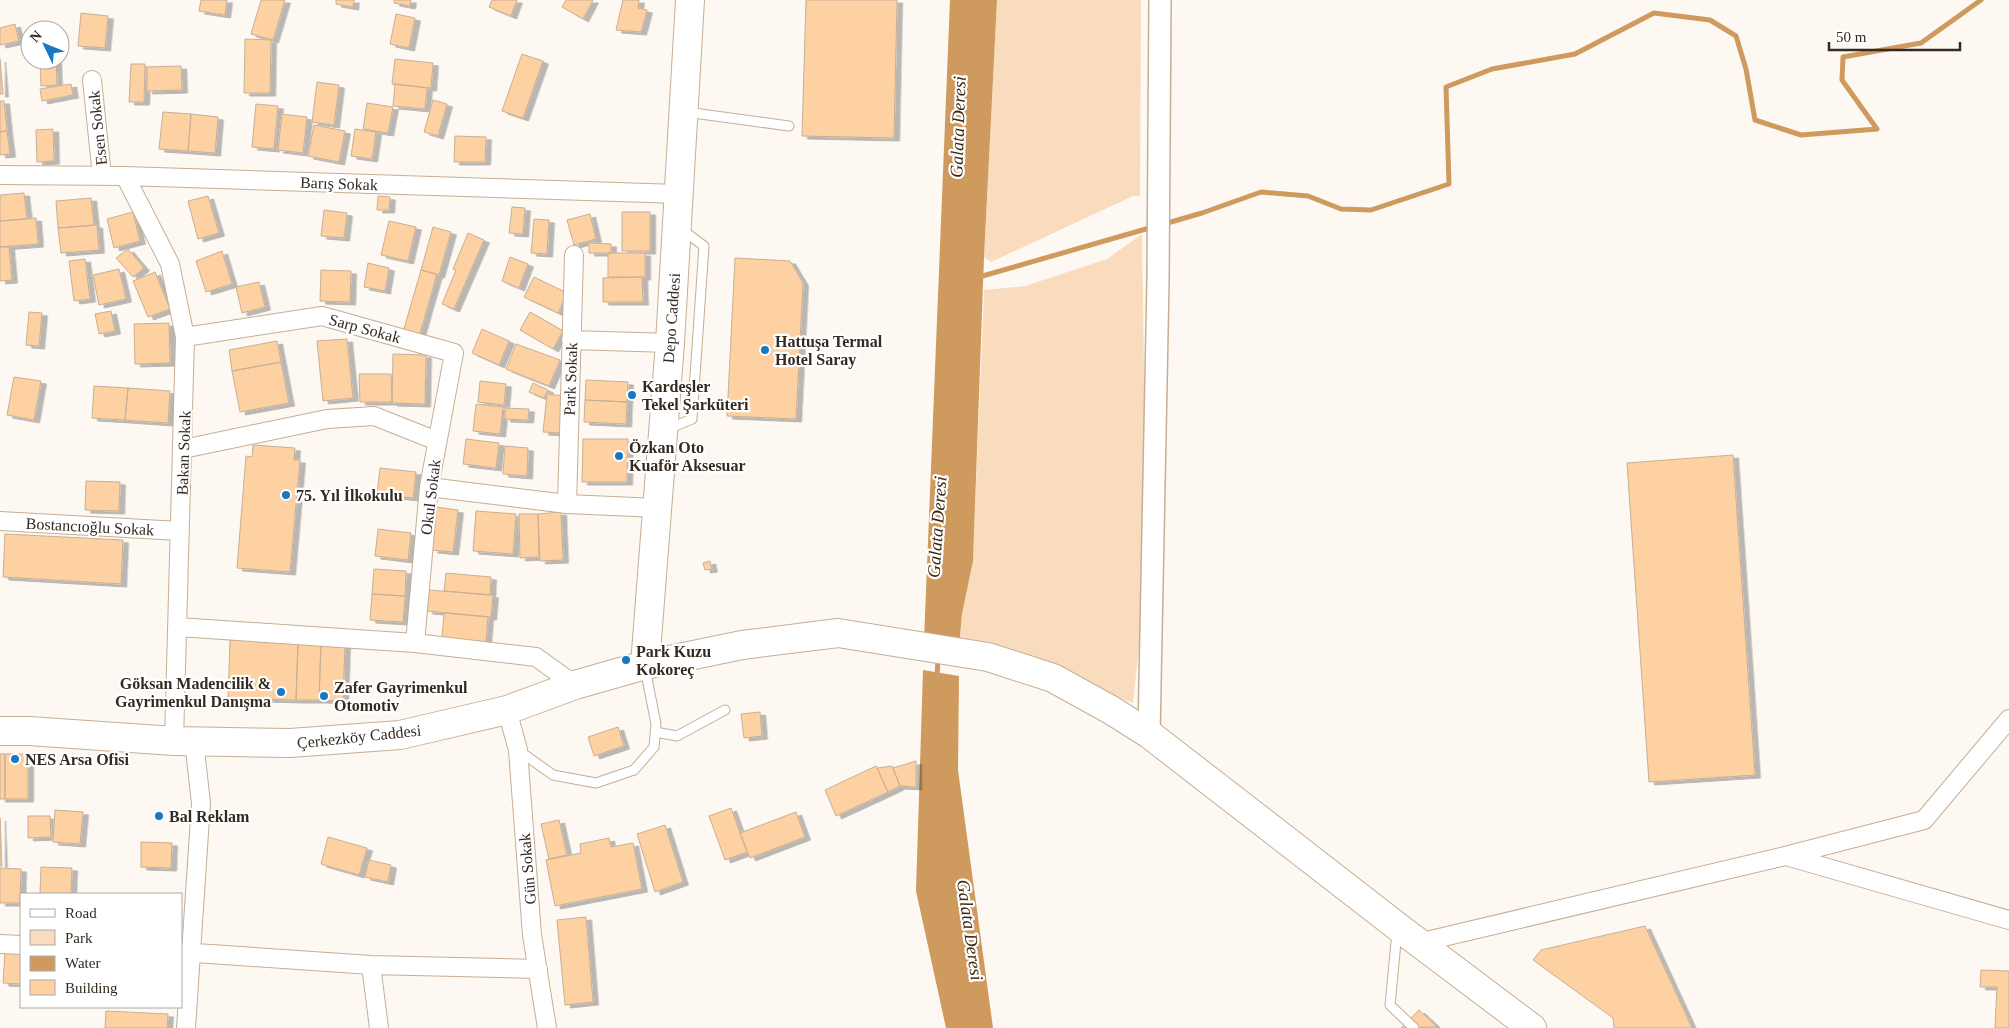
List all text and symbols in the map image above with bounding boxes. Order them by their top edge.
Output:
north arrow [20,20,70,70]
scale bar [1829,20,1960,52]
text: N [27,28,45,45]
text: 50 m [1836,29,1867,45]
water label: Galata Deresi [946,76,970,178]
street label: Esen Sokak [85,90,110,166]
street label: Barış Sokak [300,174,378,194]
street label: Depo Caddesi [660,272,684,364]
street label: Sarp Sokak [327,311,402,347]
place label: Hattuşa Termal Hotel Saray [775,333,883,369]
street label: Park Sokak [561,342,580,416]
marker: Hattuşa Termal Hotel Saray [759,344,771,356]
place label: Kardeşler Tekel Şarküteri [642,378,749,414]
marker: Kardeşler Tekel Şarküteri [626,389,638,401]
street label: Bakan Sokak [174,410,193,496]
place label: Özkan Oto Kuaför Aksesuar [629,439,746,474]
marker: Özkan Oto Kuaför Aksesuar [613,450,625,462]
street label: Okul Sokak [417,458,444,536]
water label: Galata Deresi [923,476,951,578]
place label: 75. Yıl İlkokulu [296,486,403,504]
marker: 75. Yıl İlkokulu [280,489,292,501]
street label: Bostancıoğlu Sokak [25,515,155,539]
place label: Park Kuzu Kokoreç [636,643,711,679]
marker: Park Kuzu Kokoreç [620,654,632,666]
place label: Göksan Madencilik & Gayrimenkul Danışma [115,675,271,711]
place label: Zafer Gayrimenkul Otomotiv [334,679,468,714]
marker: Göksan Madencilik & Gayrimenkul Danışma [275,686,287,698]
marker: Zafer Gayrimenkul Otomotiv [318,690,330,702]
street label: Çerkezköy Caddesi [296,721,423,752]
place label: NES Arsa Ofisi [25,751,130,768]
marker: NES Arsa Ofisi [9,753,21,765]
place label: Bal Reklam [169,808,250,825]
marker: Bal Reklam [153,810,165,822]
street label: Gün Sokak [516,833,539,905]
water label: Galata Deresi [953,878,987,982]
legend [20,893,182,1008]
text: Road [65,905,97,921]
text: Park [65,930,93,946]
text: Water [65,955,100,971]
text: Building [65,980,118,996]

